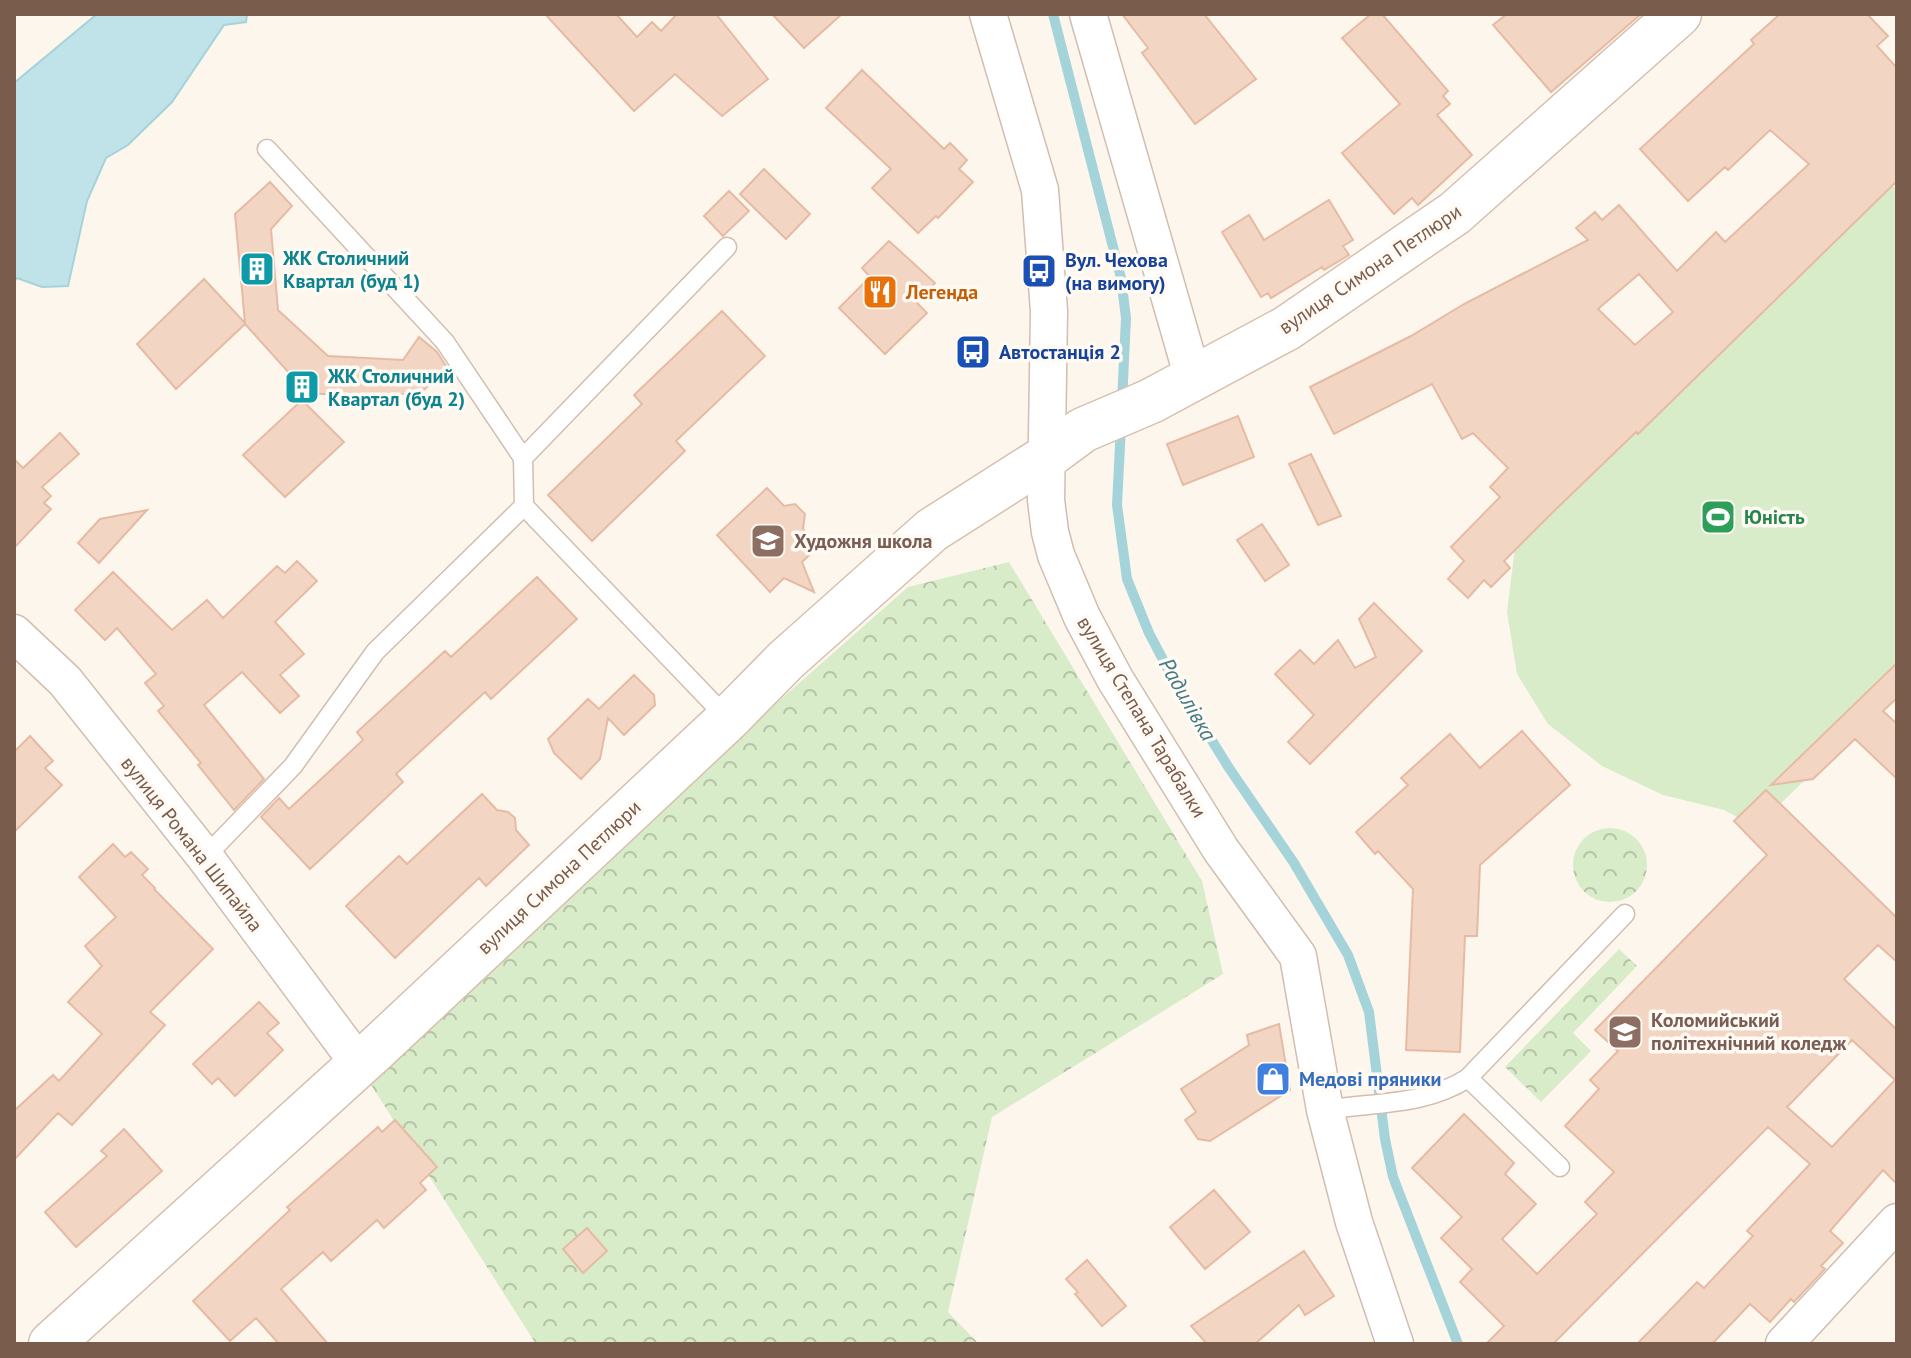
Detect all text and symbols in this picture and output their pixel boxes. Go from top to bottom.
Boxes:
street label: вулиця Симона Петлюри [1274,198,1466,340]
place label: ЖК Столичний Квартал (буд 1) [282,245,420,294]
place label: Вул. Чехова (на вимогу) [1065,247,1168,296]
building icon: ЖК Столичний Квартал (буд 1) [238,250,276,288]
bus stop icon: Вул. Чехова (на вимогу) [1020,252,1058,290]
restaurant icon: Легенда [861,273,899,311]
place label: Легенда [905,279,978,305]
bus stop icon: Автостанція 2 [954,333,992,371]
place label: Автостанція 2 [999,339,1121,365]
place label: ЖК Столичний Квартал (буд 2) [327,363,465,412]
building icon: ЖК Столичний Квартал (буд 2) [283,368,321,406]
sports icon: Юність [1699,498,1737,536]
place label: Юність [1744,504,1805,530]
school or university icon: Художня школа [749,522,787,560]
place label: Художня школа [794,528,933,554]
street label: вулиця Степана Тарабалки [1071,611,1213,823]
water label: Радилівка [1153,652,1223,746]
street label: вулиця Романа Шипайла [115,751,269,937]
street label: вулиця Симона Петлюри [472,794,646,960]
place label: Коломийський політехнічний коледж [1651,1007,1846,1056]
school or university icon: Коломийський політехнічний коледж [1606,1013,1644,1051]
shop icon: Медові пряники [1254,1060,1292,1098]
place label: Медові пряники [1299,1066,1441,1092]

